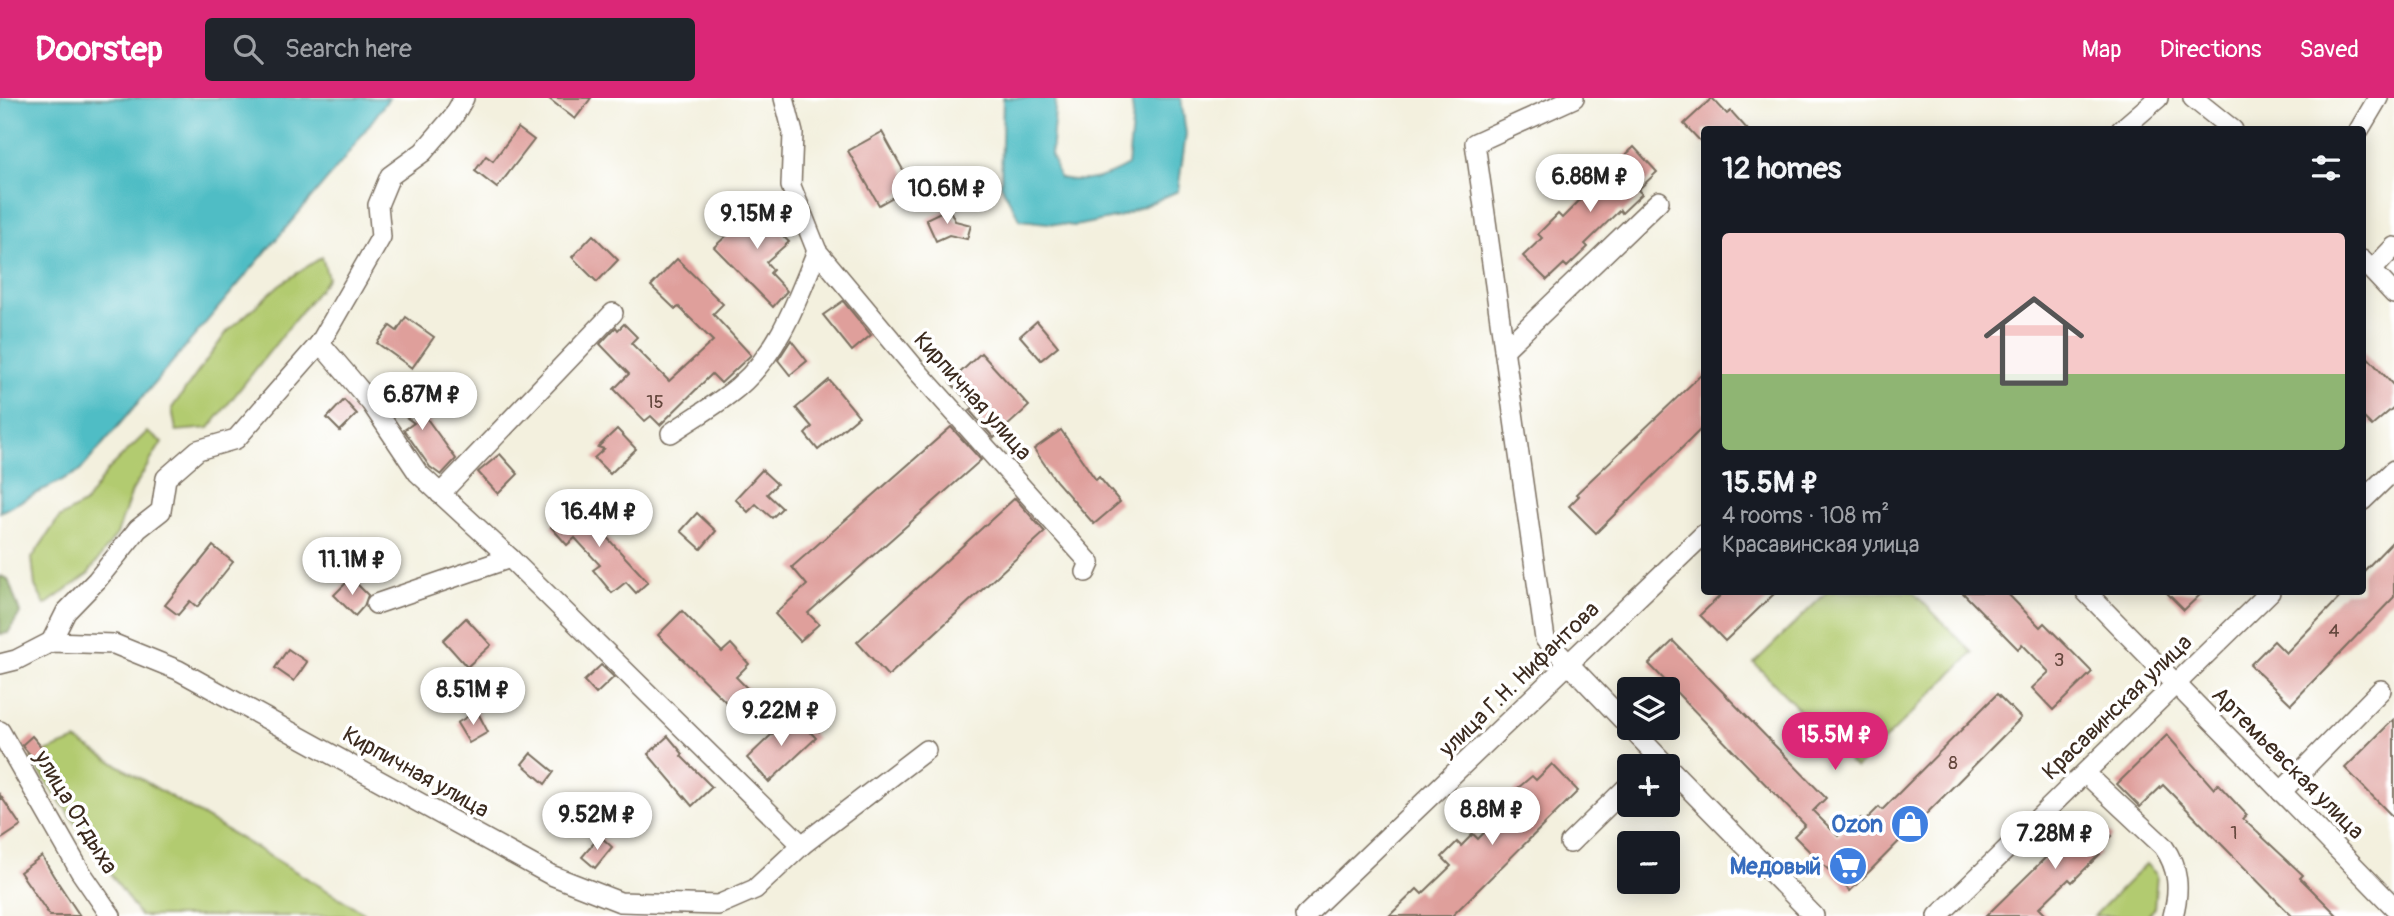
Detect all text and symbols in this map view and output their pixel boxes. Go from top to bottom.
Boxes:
search box [205,18,695,81]
text: Doorstep [35,29,163,70]
icon: search [229,30,267,68]
text: Search here [285,33,412,65]
text: Map [2082,35,2122,64]
text: Directions [2160,35,2261,64]
text: Saved [2299,35,2359,64]
icon: filters [2307,149,2345,187]
text: 12 homes [1722,150,1841,187]
pin: 6.88M ₽ [1525,155,1655,214]
text: 6.88M ₽ [1552,162,1628,191]
pin: 10.6M ₽ [882,166,1012,226]
text: 10.6M ₽ [908,174,986,203]
pin: 9.15M ₽ [692,192,822,251]
text: 9.15M ₽ [720,199,794,228]
icon: home [1971,278,2097,404]
street label: Кирпичная улица [908,326,1038,466]
pin: 6.87M ₽ [357,372,487,432]
text: 6.87M ₽ [383,380,461,409]
house number: 15 [646,390,664,414]
text: 15.5M ₽ [1722,464,1819,501]
pin: 16.4M ₽ [534,490,664,549]
text: 16.4M ₽ [561,497,637,526]
text: 4 rooms · 108 m² [1722,501,1889,530]
text: Красавинская улица [1722,530,1920,559]
pin: 11.1M ₽ [287,538,417,597]
text: 11.1M ₽ [318,545,386,574]
street label: улица Г.Н. Нифантова [1432,595,1605,764]
house number: 4 [2328,619,2340,643]
street label: Красавинская улица [2036,628,2198,786]
house number: 3 [2054,648,2064,672]
pin: 8.51M ₽ [408,668,538,727]
text: 8.51M ₽ [436,675,510,704]
map controls [1617,677,1680,894]
button: layers [1617,677,1680,740]
street label: Артемьевская улица [2205,680,2371,846]
pin: 9.22M ₽ [716,688,846,748]
text: 9.22M ₽ [742,696,820,725]
pin: 15.5M ₽ [1770,712,1900,772]
street label: Кирпичная улица [338,720,494,824]
text: 15.5M ₽ [1798,720,1872,749]
street label: улица Отдыха [27,744,124,879]
house number: 8 [1948,751,1958,775]
button: + [1617,754,1680,817]
pin: 8.8M ₽ [1435,788,1549,847]
pin: 9.52M ₽ [532,792,662,852]
text: 8.8M ₽ [1460,795,1524,824]
text: 9.52M ₽ [558,800,636,829]
shop icon: Ozon [1889,803,1931,845]
place label: Ozon [1831,810,1883,839]
pin: 7.28M ₽ [1990,812,2120,871]
text: 7.28M ₽ [2016,819,2094,848]
house number: 1 [2230,821,2238,845]
button: − [1617,831,1680,894]
supermarket icon: Медовый [1827,845,1869,887]
place label: Медовый [1730,852,1821,881]

